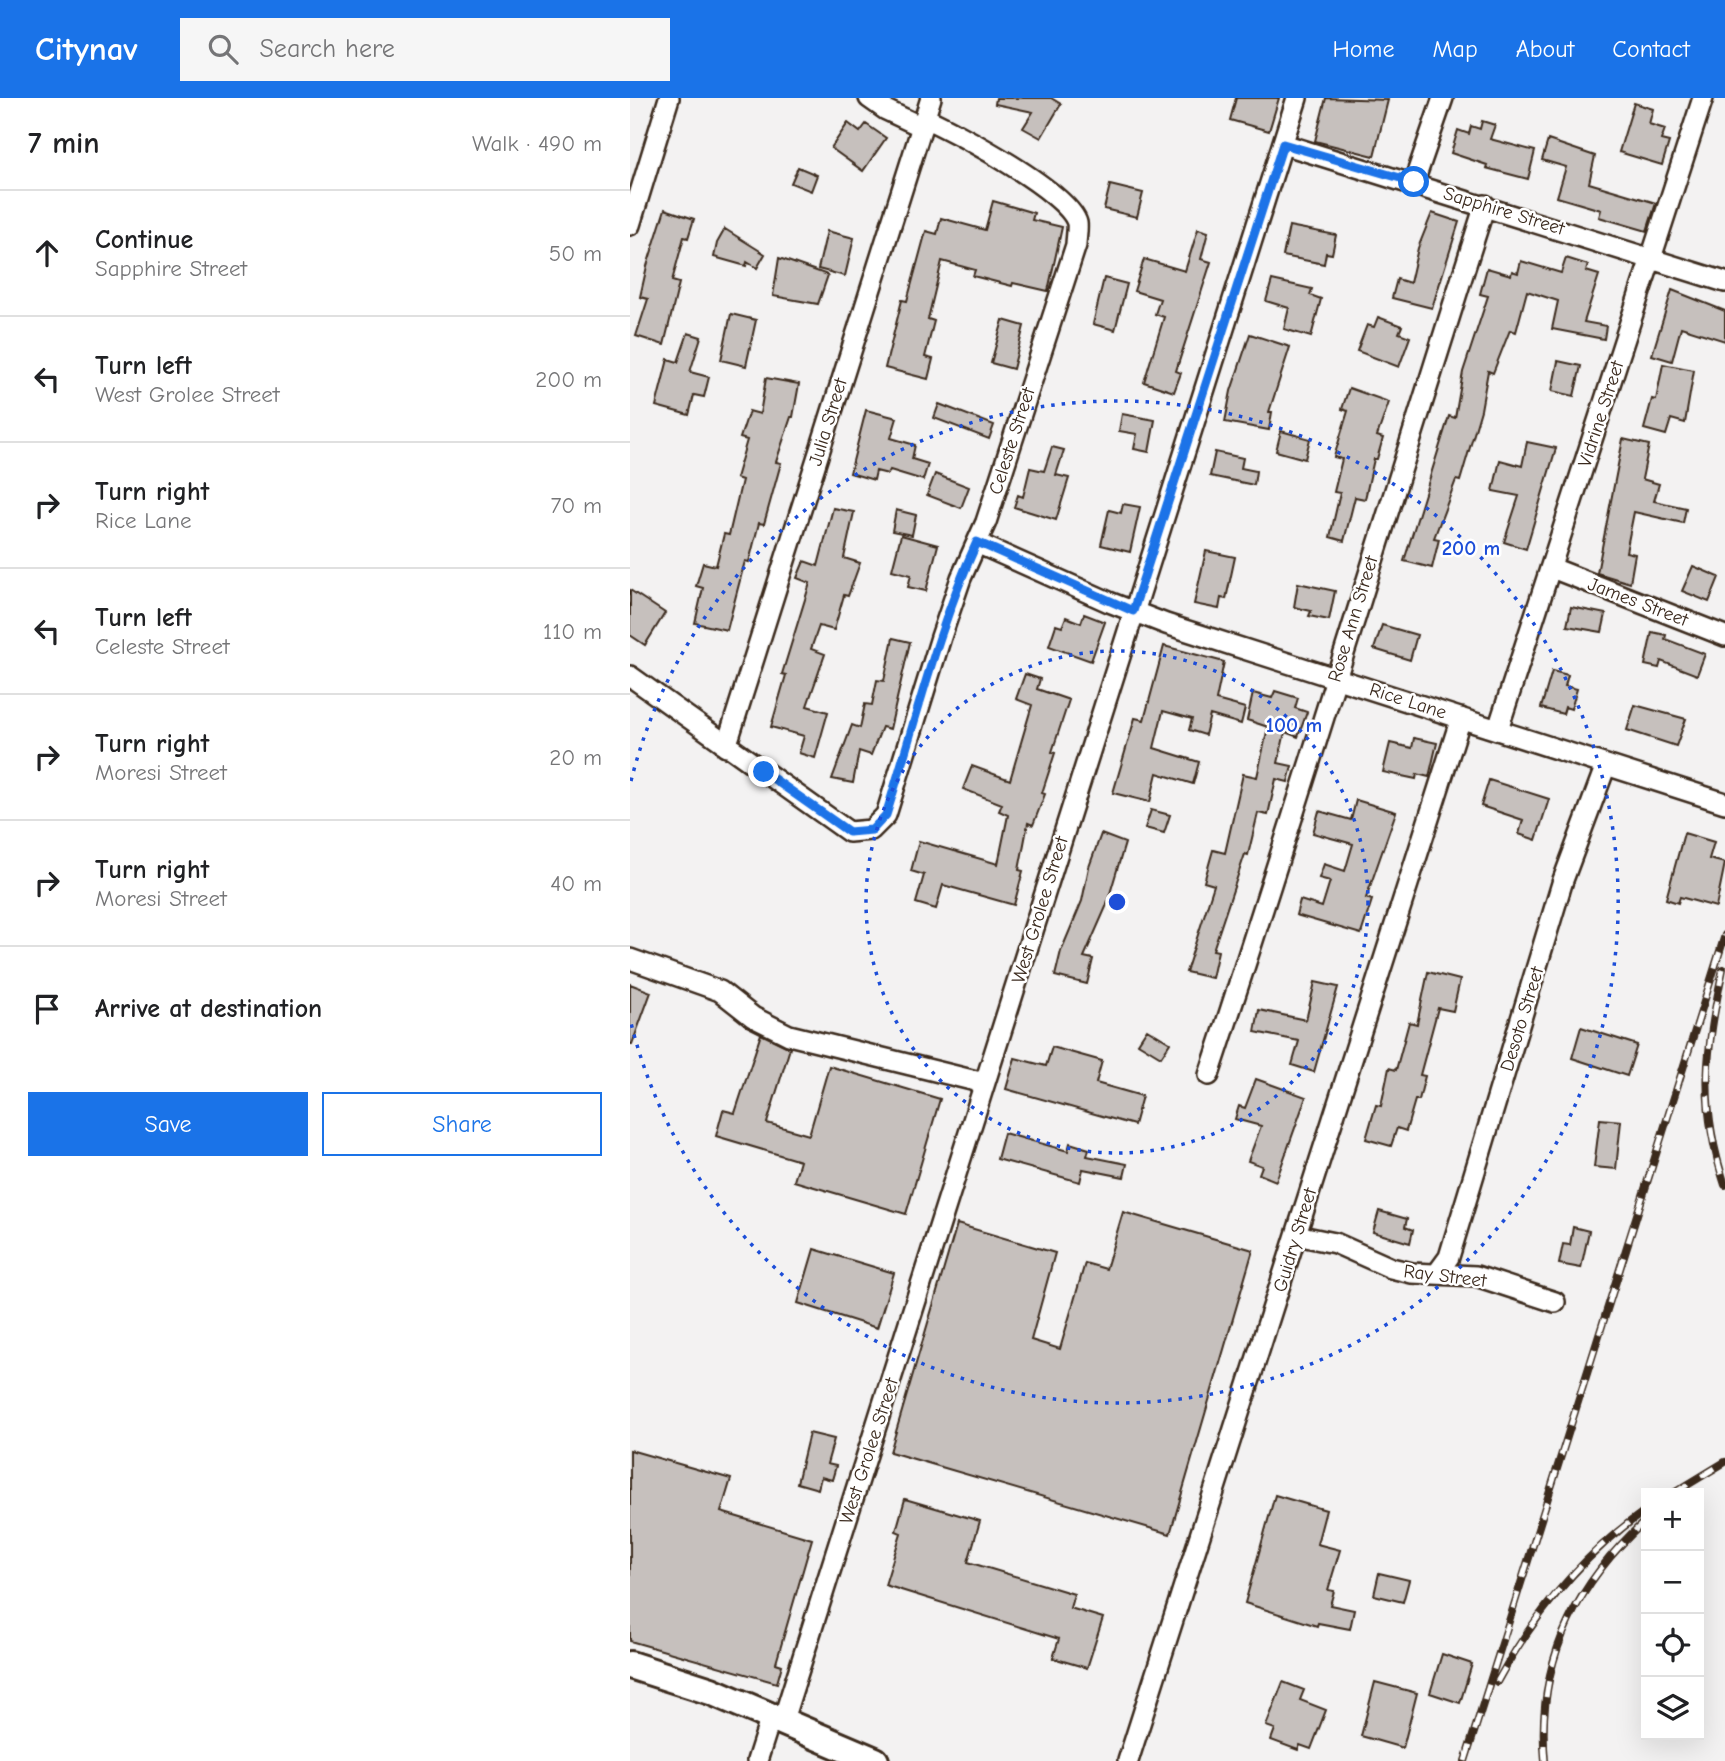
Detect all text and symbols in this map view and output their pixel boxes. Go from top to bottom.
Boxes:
search box [180,18,670,81]
text: Citynav [35,30,138,68]
icon: search [204,30,242,68]
text: Search here [260,34,395,64]
text: Home [1333,35,1394,63]
text: Map [1432,35,1478,63]
text: About [1516,35,1574,63]
text: Contact [1612,35,1690,63]
text: 7 min [28,126,100,161]
text: Walk · 490 m [472,130,602,157]
route start [1398,166,1429,197]
street label: Sapphire Street [1441,182,1568,240]
text: Continue [95,225,193,255]
icon: ahead [28,234,66,272]
text: 50 m [549,240,602,267]
text: Sapphire Street [95,255,247,282]
text: Turn left [95,351,192,381]
street label: Vidrine Street [1573,358,1629,470]
icon: left [28,360,66,398]
text: 200 m [535,366,602,393]
street label: Julia Street [804,375,852,469]
text: West Grolee Street [95,381,279,408]
street label: Celeste Street [984,384,1040,497]
text: Turn right [95,477,209,507]
icon: right [28,486,66,524]
text: 70 m [550,492,602,519]
text: Rice Lane [95,507,191,534]
text: 200 m [1442,536,1500,560]
street label: Rose Ann Street [1323,553,1383,685]
street label: James Street [1585,573,1692,631]
text: Turn left [95,603,192,633]
icon: left [28,612,66,650]
text: 110 m [543,618,602,645]
text: Celeste Street [95,633,229,660]
street label: Rice Lane [1367,678,1449,724]
text: 100 m [1266,713,1322,737]
text: Turn right [95,729,209,759]
icon: right [28,738,66,776]
text: 20 m [549,744,602,771]
route end [748,756,779,787]
text: Moresi Street [95,759,227,786]
street label: West Grolee Street [1007,833,1073,986]
text: Turn right [95,855,209,885]
icon: right [28,864,66,902]
text: 40 m [550,870,602,897]
text: Moresi Street [95,885,227,912]
centre of rings [1105,890,1129,914]
street label: Desoto Street [1496,964,1548,1074]
icon: arrive [28,990,66,1028]
text: Arrive at destination [95,994,322,1024]
button: Save [28,1092,308,1156]
button: Share [322,1092,602,1156]
street label: Guidry Street [1269,1185,1321,1295]
street label: Ray Street [1402,1260,1488,1292]
street label: West Grolee Street [835,1375,903,1527]
map controls [1641,1488,1704,1740]
button: + [1641,1488,1704,1551]
button: − [1641,1551,1704,1614]
button: locate [1641,1614,1704,1677]
button: layers [1641,1677,1704,1740]

